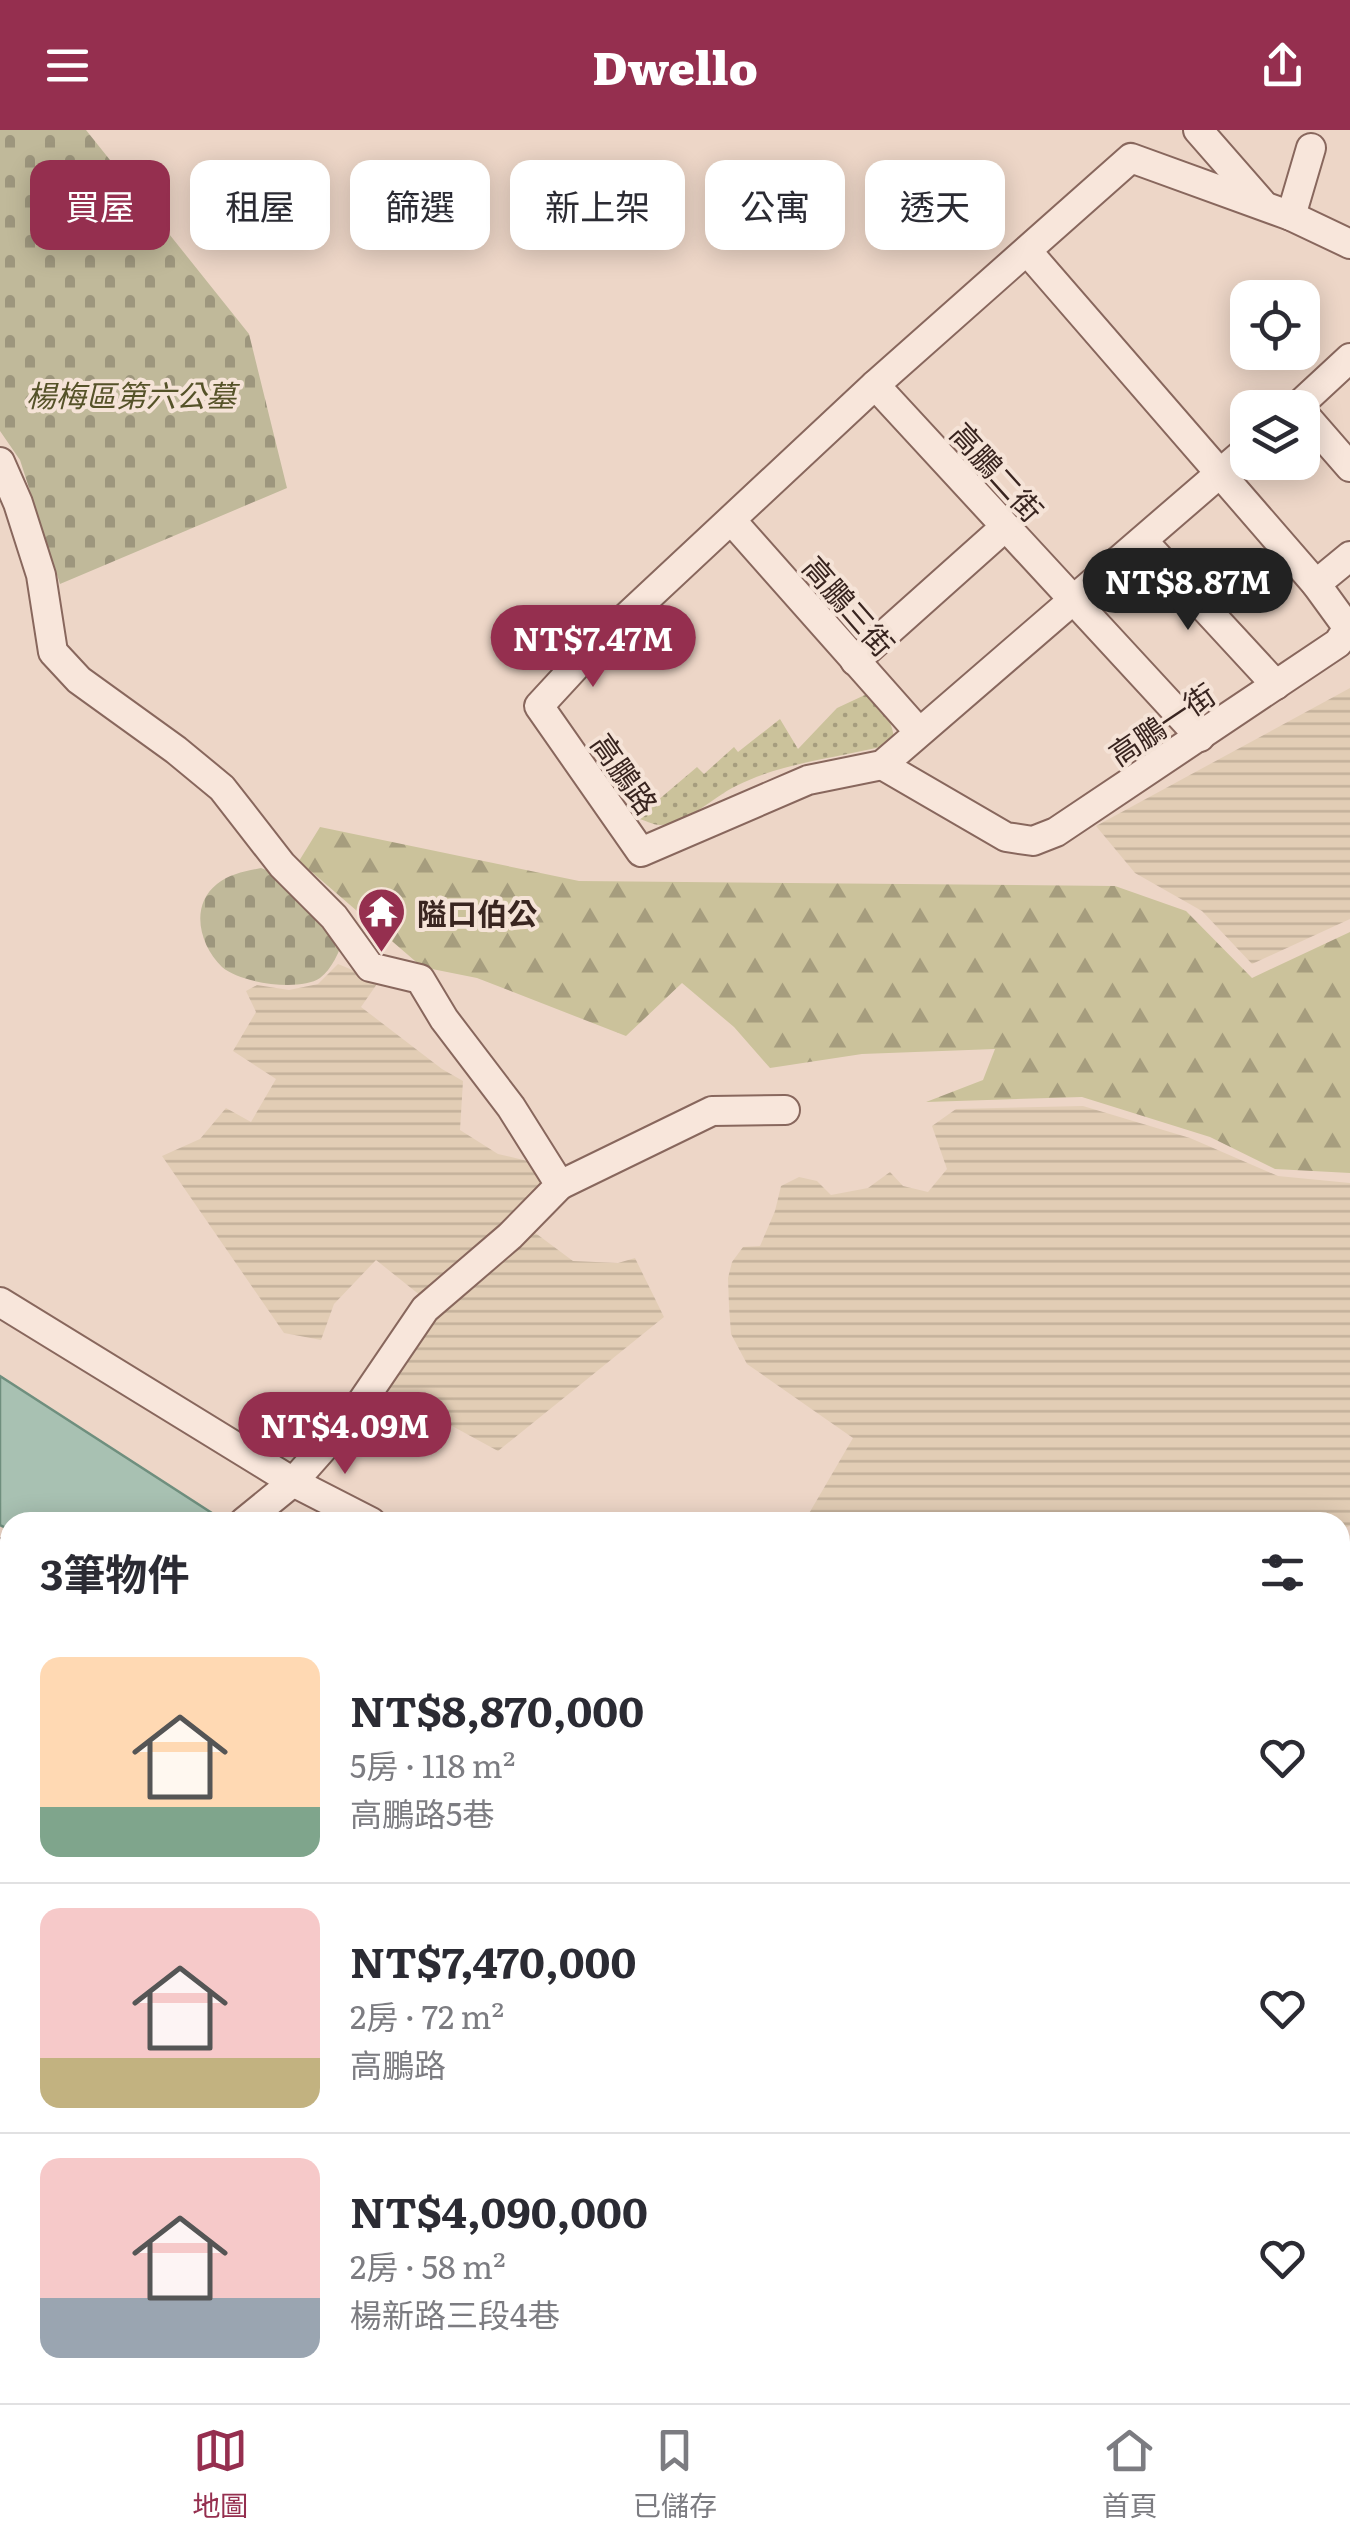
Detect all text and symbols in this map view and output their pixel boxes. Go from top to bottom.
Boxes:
text: Dwello [592,32,758,99]
icon: menu [40,38,95,93]
icon: share [1255,38,1310,93]
chip: 買屋 [30,160,170,250]
chip: 租屋 [190,160,330,250]
chip: 篩選 [350,160,490,250]
chip: 新上架 [510,160,685,250]
chip: 公寓 [705,160,845,250]
chip: 透天 [865,160,1005,250]
map controls [1230,280,1320,480]
button: locate [1230,280,1320,370]
park label: 楊梅區第六公墓 [26,372,241,416]
button: layers [1230,390,1320,480]
street label: 高鵬二街 [942,412,1054,530]
street label: 高鵬三街 [794,545,906,665]
pin: NT$8.87M [1085,548,1291,633]
text: NT$8.87M [1105,556,1271,604]
pin: NT$7.47M [490,605,696,690]
text: NT$7.47M [513,613,673,661]
street label: 高鵬一街 [1099,671,1223,775]
street label: 高鵬路 [582,724,670,822]
temple icon: 隘口伯公 [356,886,408,954]
place label: 隘口伯公 [417,890,537,934]
pin: NT$4.09M [242,1392,448,1477]
text: NT$4.09M [260,1400,430,1448]
text: 3筆物件 [40,1541,189,1603]
icon: filters [1255,1545,1310,1600]
text: NT$8,870,000 [350,1678,644,1740]
icon: home [120,1697,240,1817]
icon: heart [1255,1730,1310,1785]
text: 5房 · 118 m² [350,1740,516,1788]
text: 高鵬路5巷 [350,1788,494,1836]
text: NT$7,470,000 [350,1929,636,1991]
icon: home [120,1948,240,2068]
icon: heart [1255,1981,1310,2036]
text: 2房 · 72 m² [350,1991,504,2039]
text: 高鵬路 [350,2039,446,2087]
text: NT$4,090,000 [350,2179,648,2241]
icon: home [120,2198,240,2318]
icon: heart [1255,2231,1310,2286]
text: 2房 · 58 m² [350,2241,506,2289]
text: 楊新路三段4巷 [350,2289,560,2337]
tab: 地圖 [192,2423,248,2525]
tab: 已儲存 [633,2423,717,2525]
tab: 首頁 [1102,2423,1158,2525]

